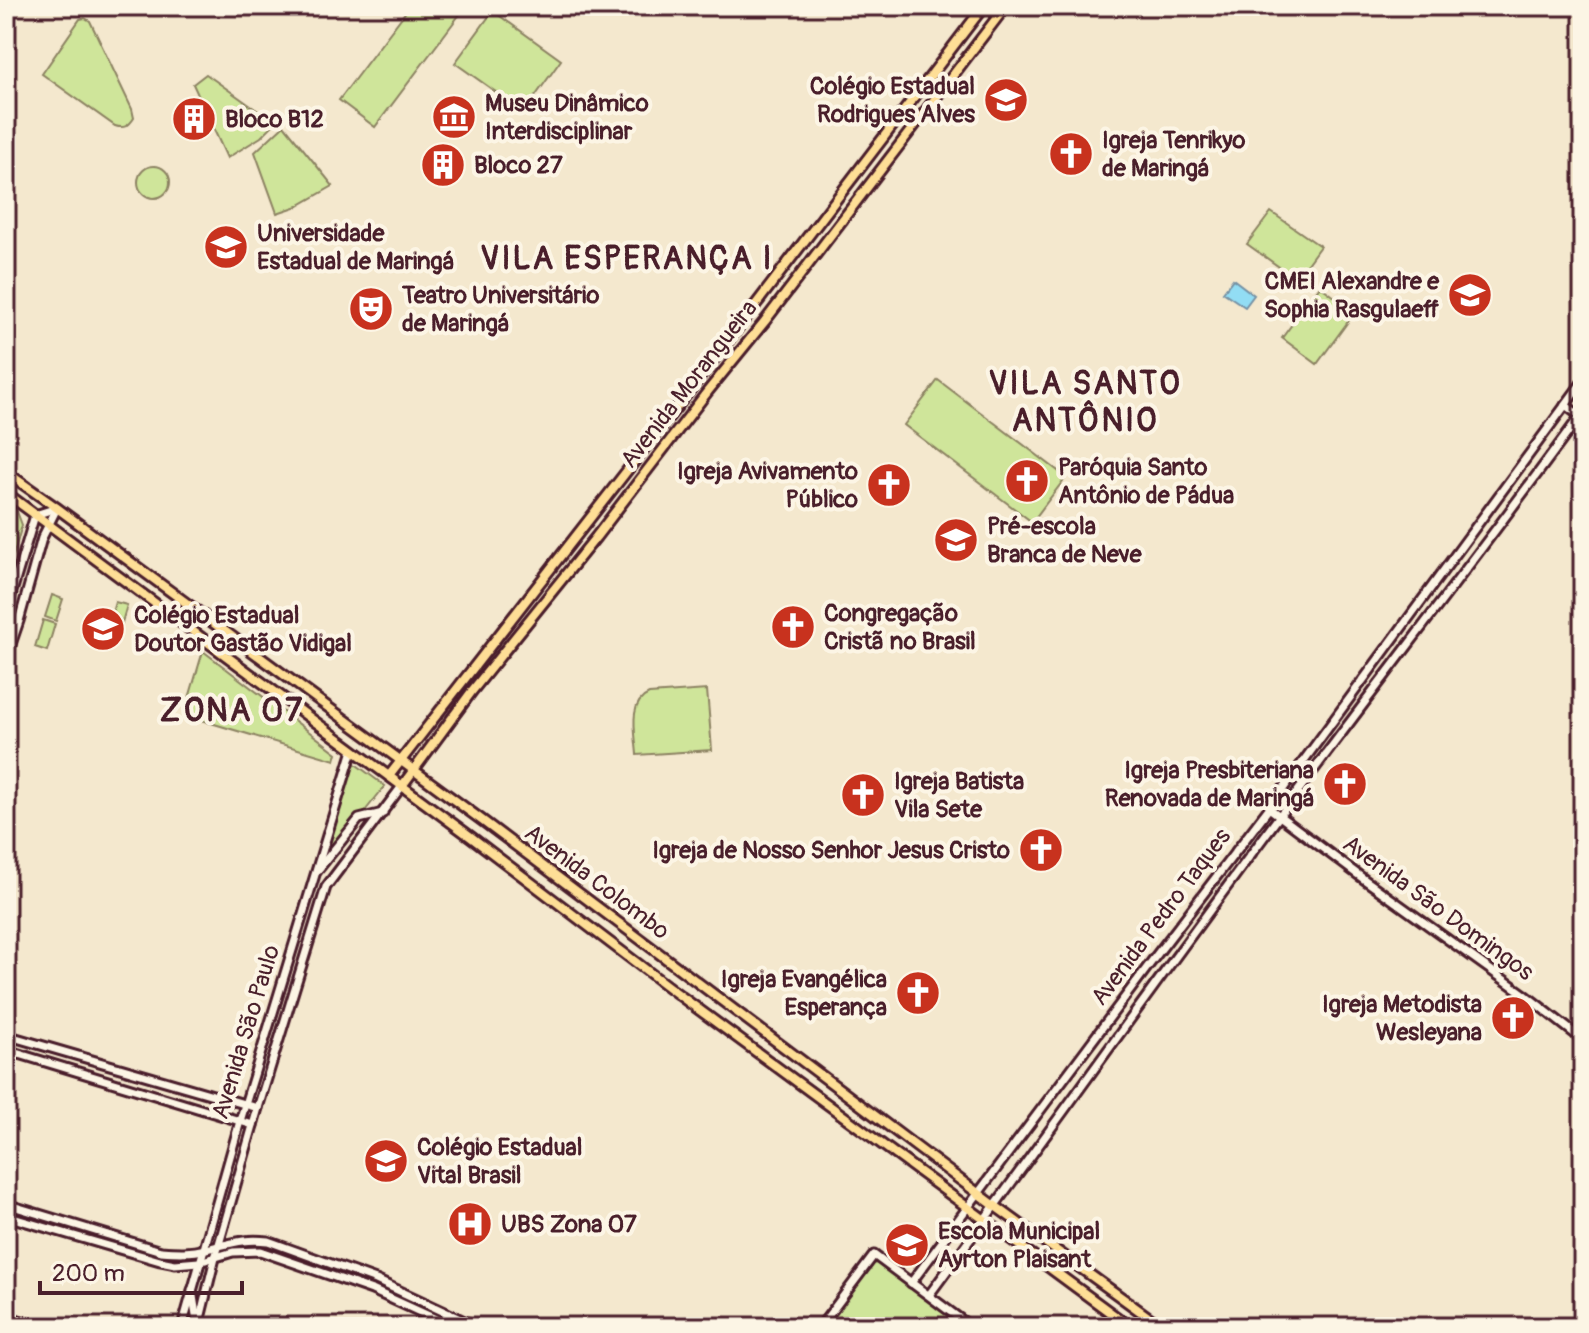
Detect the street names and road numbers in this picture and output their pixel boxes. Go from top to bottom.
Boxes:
street label: Avenida Morangueira [614,294,764,474]
street label: Avenida Colombo [519,818,675,946]
street label: Avenida Pedro Taques [1085,823,1237,1011]
street label: Avenida São Domingos [1337,829,1539,987]
street label: Avenida São Paulo [206,941,286,1122]

